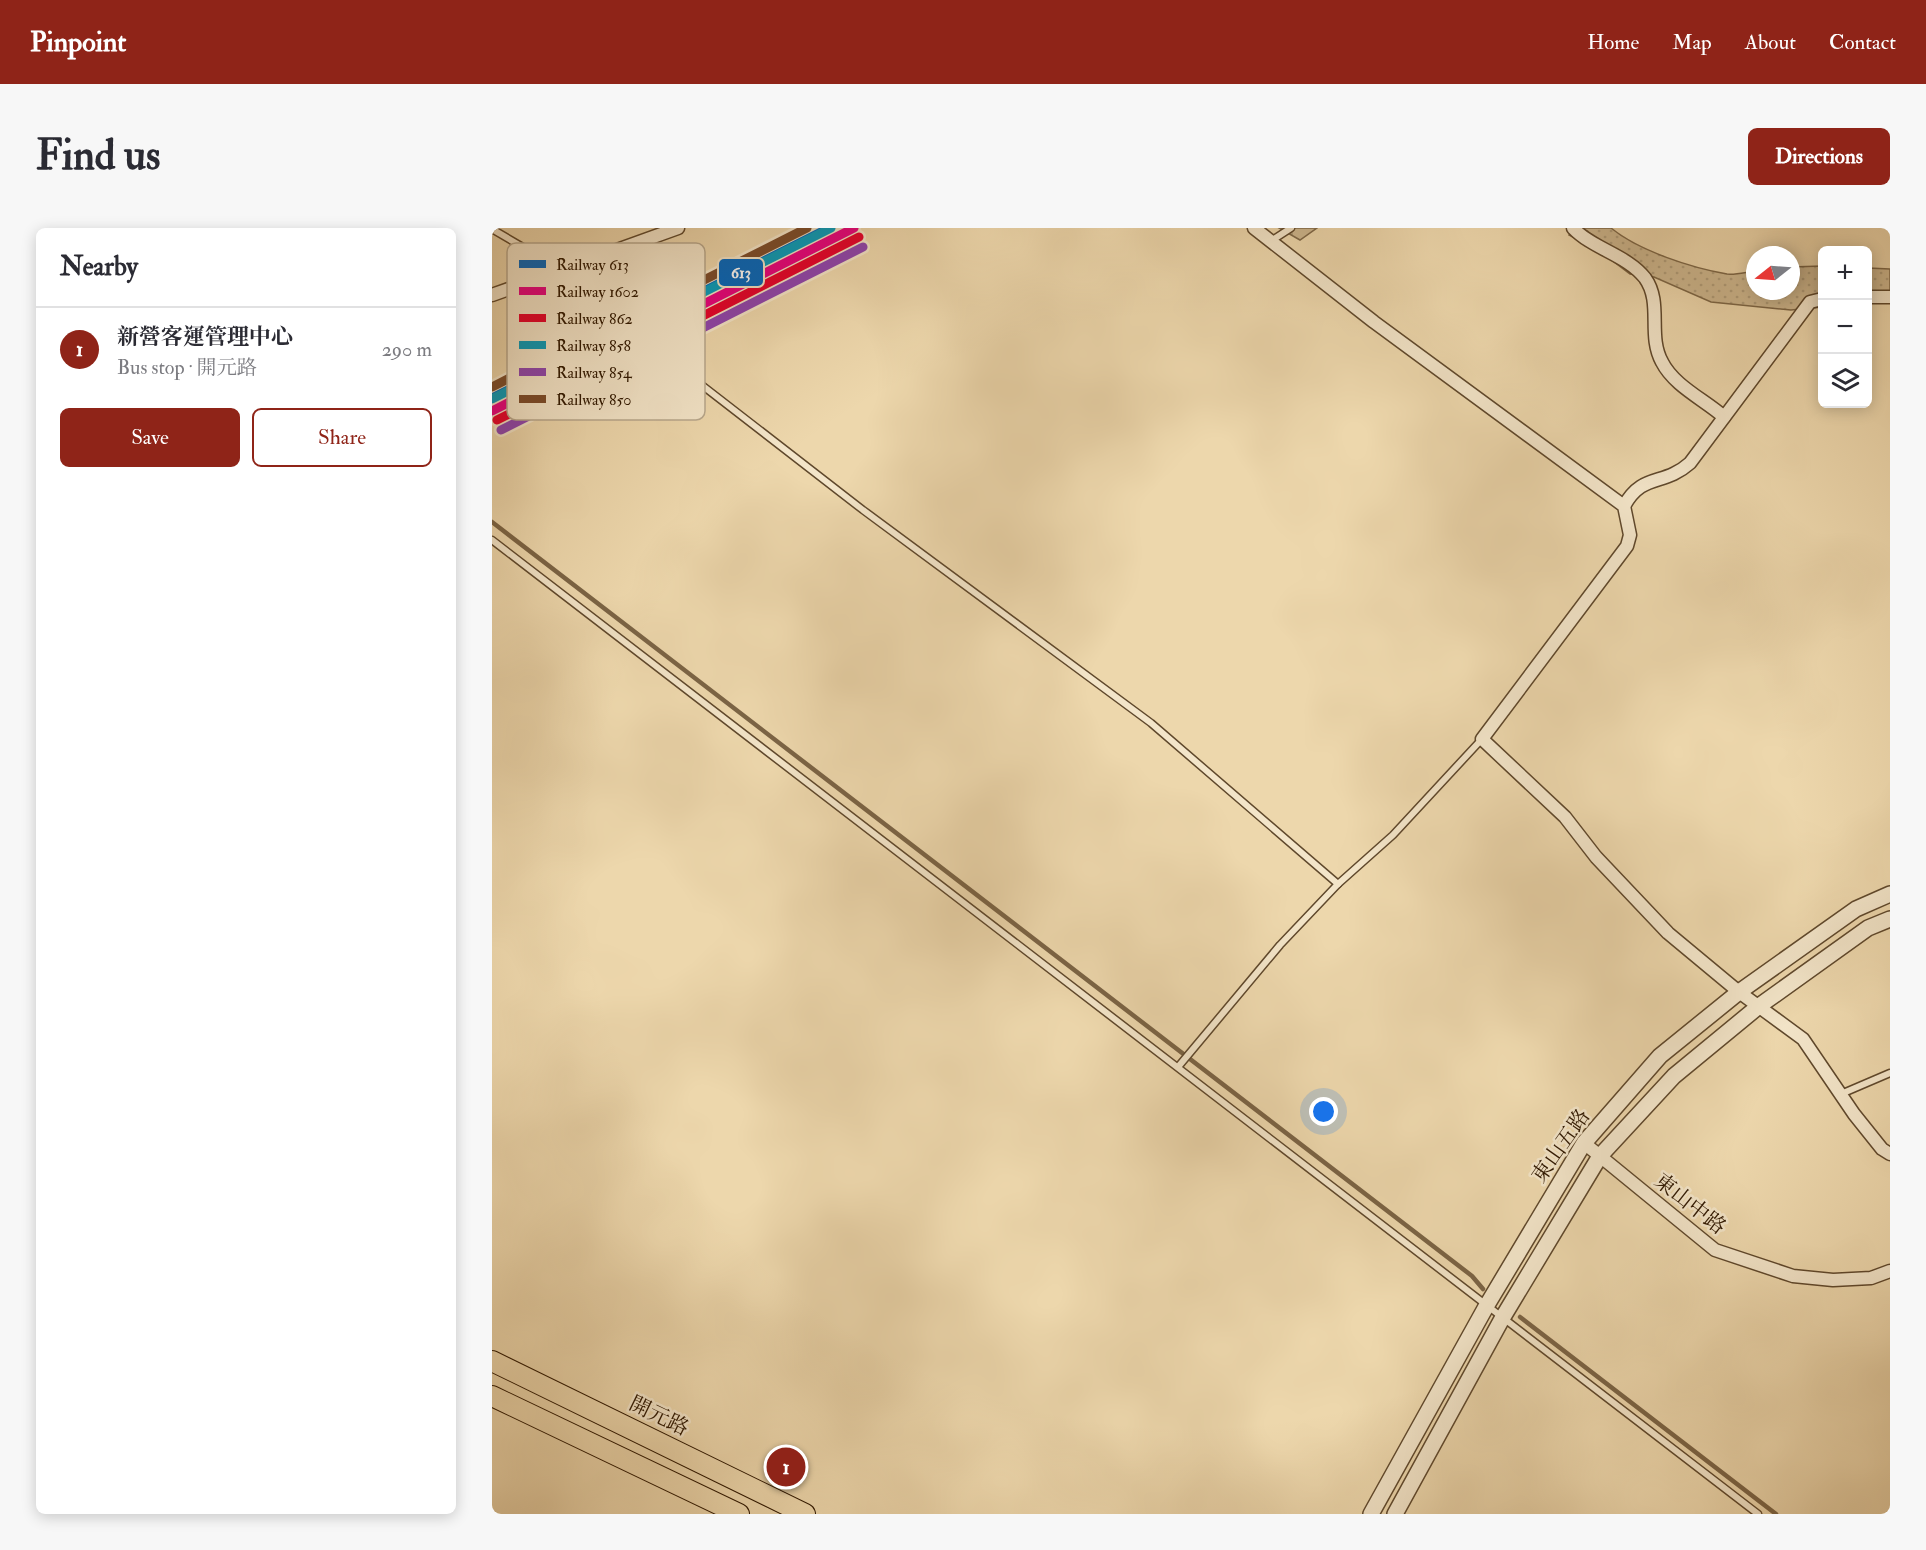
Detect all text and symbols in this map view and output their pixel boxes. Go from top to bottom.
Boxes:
text: Pinpoint [30,25,126,60]
text: Home [1587,29,1639,56]
text: Map [1672,29,1712,56]
text: About [1745,29,1796,56]
text: Contact [1829,29,1896,56]
button: Directions [1748,128,1890,185]
text: Find us [36,130,160,182]
legend [507,243,705,420]
north arrow [1746,246,1800,300]
map controls [1818,246,1872,408]
button: + [1818,246,1872,300]
text: Nearby [60,251,138,283]
text: Railway 613 [556,255,629,275]
line badge: 613 [718,258,764,287]
text: 613 [731,263,751,283]
text: Railway 1602 [556,282,639,302]
button: − [1818,300,1872,354]
text: Railway 862 [556,309,633,329]
text: 新營客運管理中心 [117,323,293,351]
text: Railway 858 [556,336,631,356]
text: 1 [76,337,83,362]
text: 290 m [382,337,432,362]
button: layers [1818,354,1872,408]
text: Bus stop · 開元路 [117,355,257,380]
text: Railway 854 [556,363,633,383]
text: Railway 850 [556,390,632,410]
button: Save [60,408,240,467]
button: Share [252,408,432,467]
your location [1309,1097,1338,1126]
street label: 東山五路 [1526,1104,1596,1188]
street label: 東山中路 [1649,1168,1731,1240]
street label: 開元路 [625,1390,693,1442]
pin: 1 [766,1444,806,1490]

